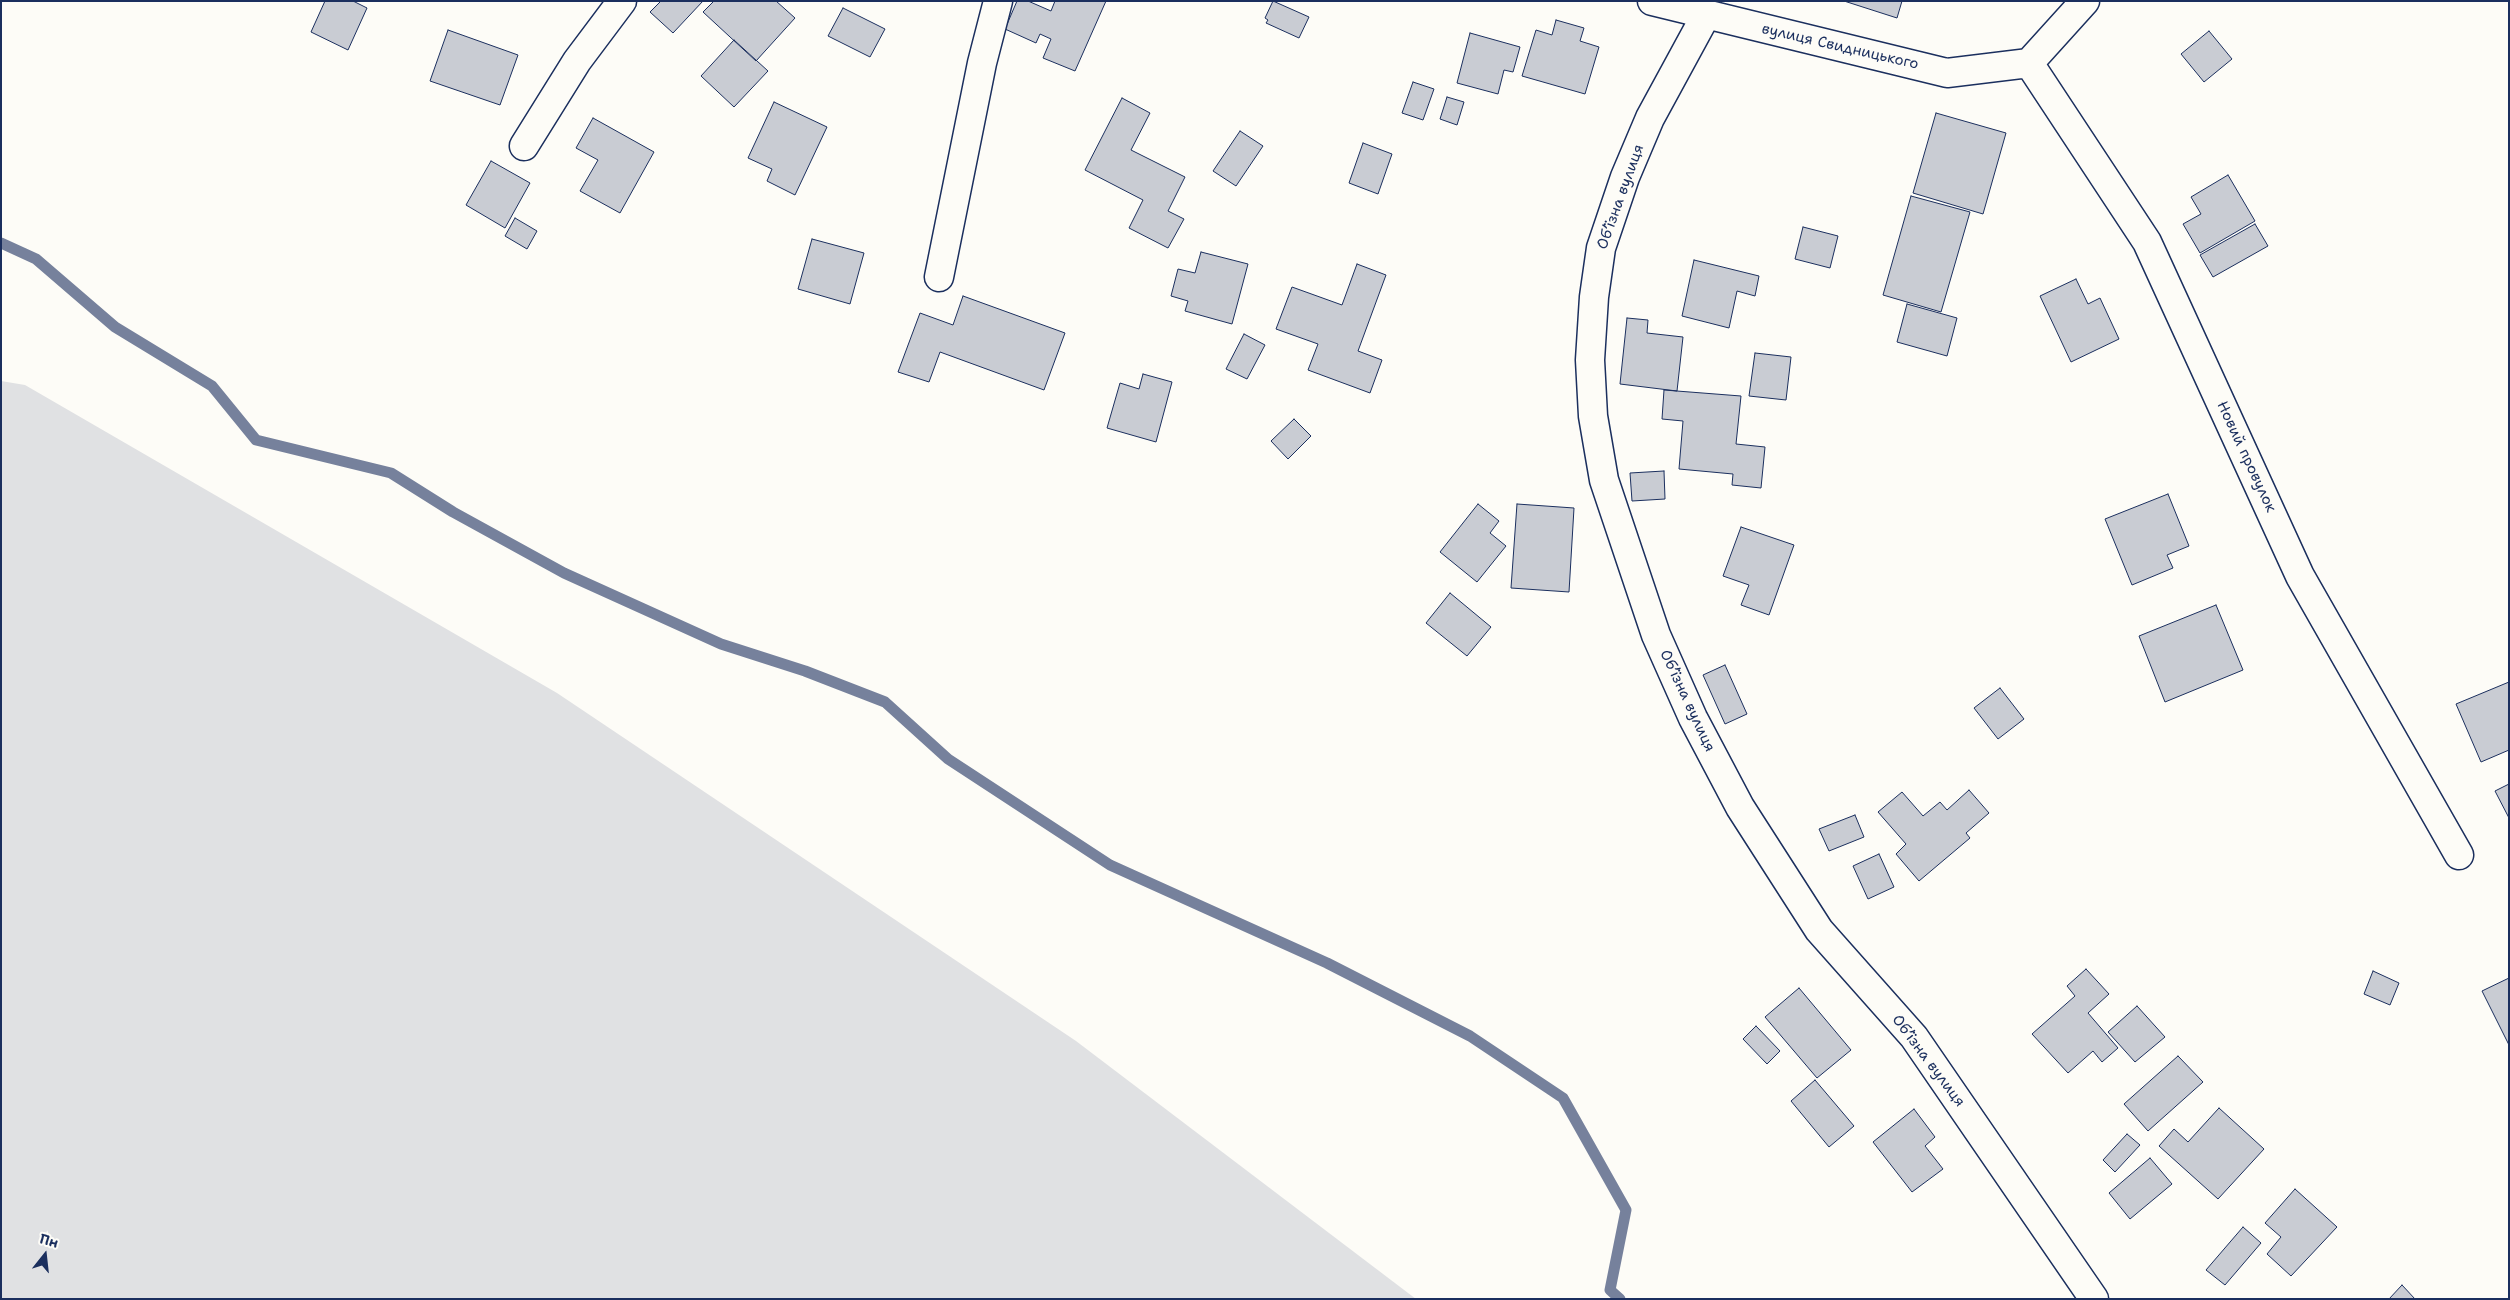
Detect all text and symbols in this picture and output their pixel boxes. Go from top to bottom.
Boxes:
street label: вулиця Свидницького [1760,20,1920,74]
street label: Обʼїзна вулиця [1594,142,1648,252]
street label: Новий провулок [2212,399,2280,515]
street label: Обʼїзна вулиця [1656,647,1718,755]
street label: Обʼїзна вулиця [1888,1011,1968,1111]
text: Пн [38,1229,61,1252]
north arrow [20,1230,70,1280]

